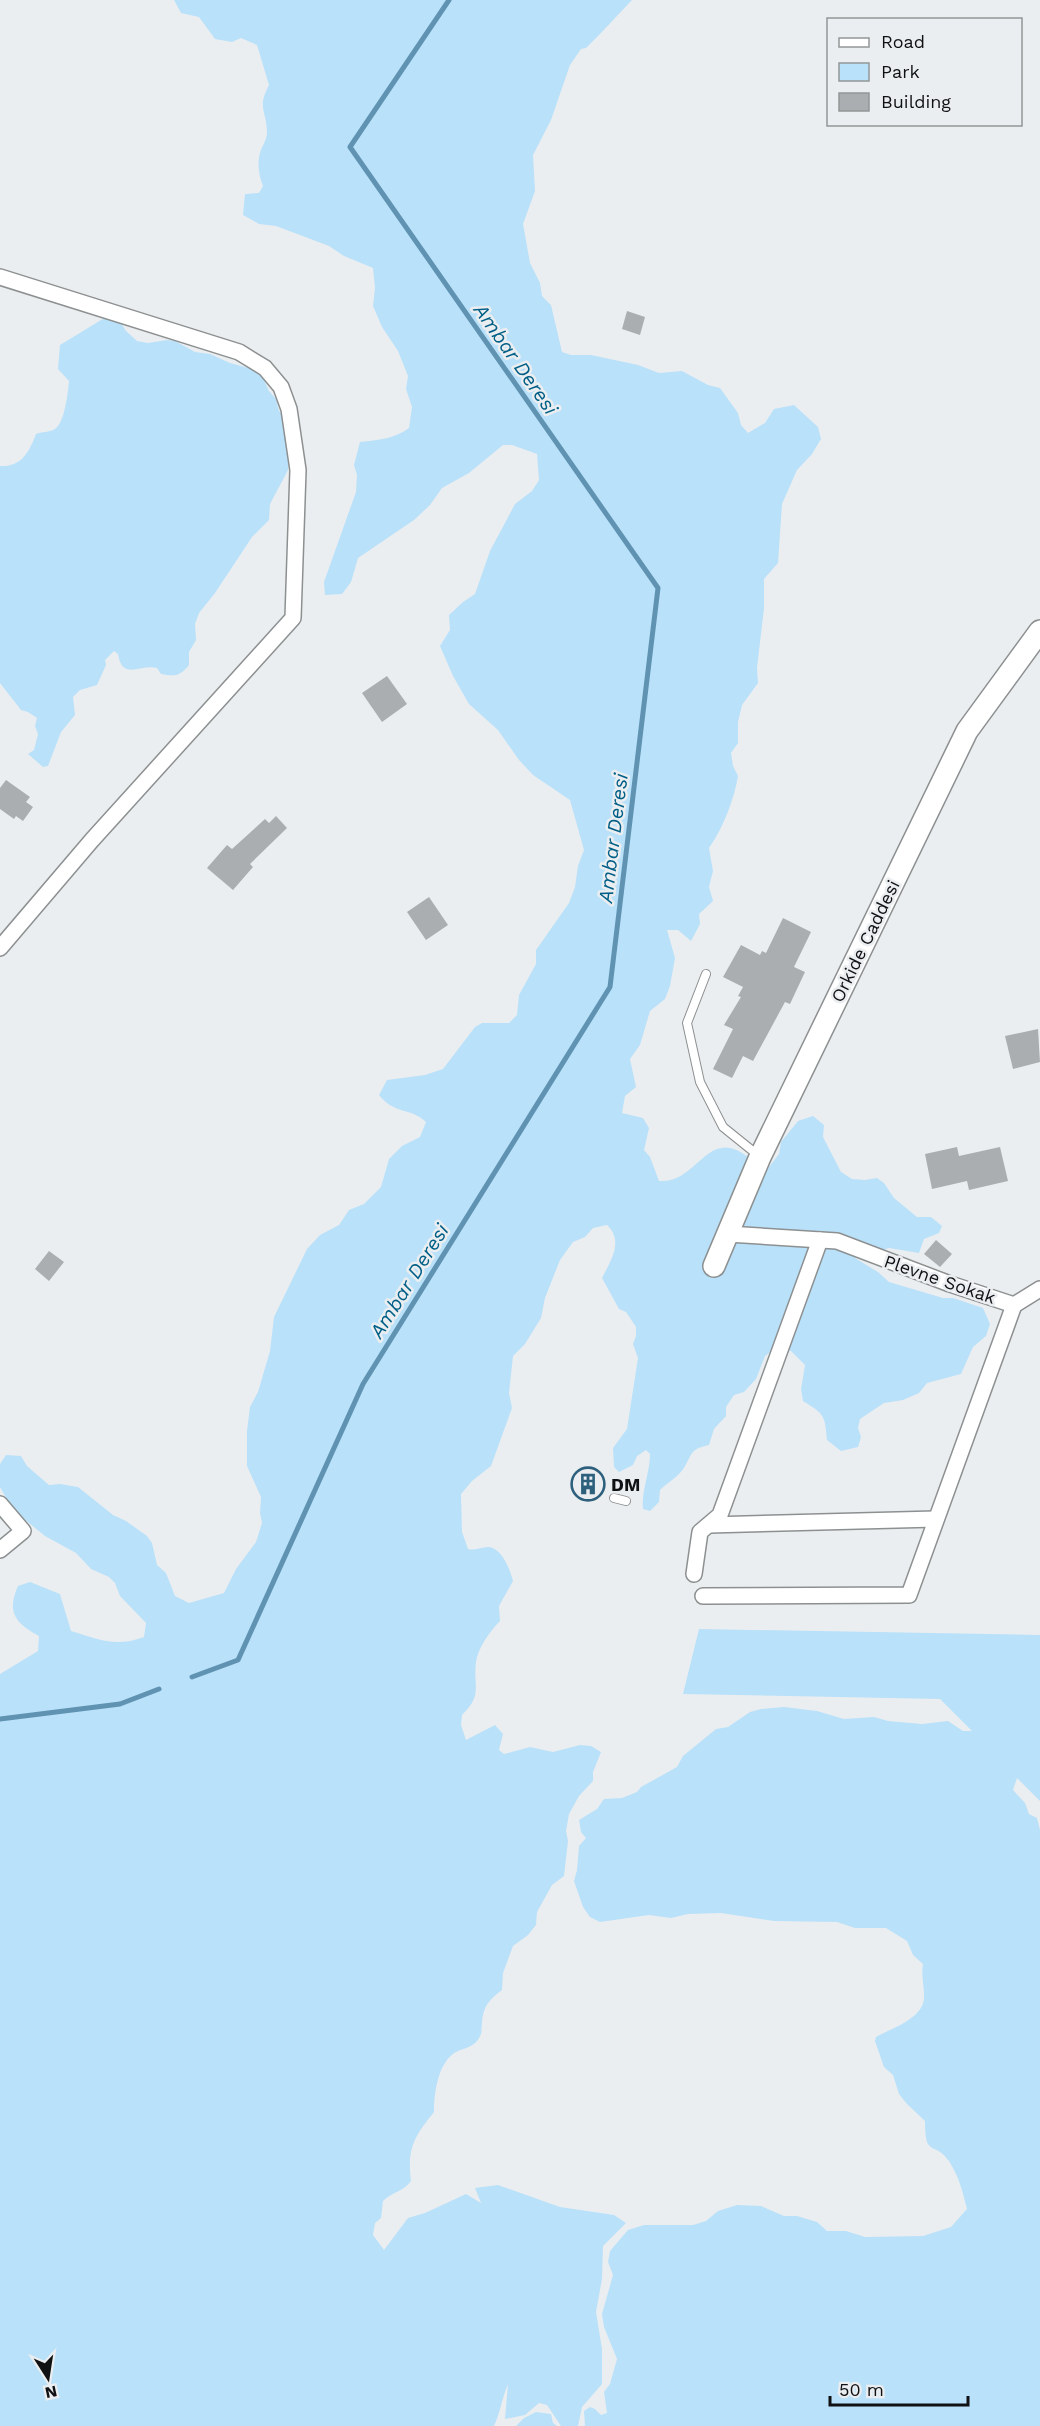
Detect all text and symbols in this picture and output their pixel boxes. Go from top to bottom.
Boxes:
legend [827,18,1022,126]
text: Road [881,31,925,52]
text: Park [881,61,920,82]
text: Building [881,91,951,112]
water label: Ambar Deresi [468,298,564,420]
water label: Ambar Deresi [593,771,633,905]
street label: Orkide Caddesi [826,876,904,1006]
water label: Ambar Deresi [364,1219,454,1343]
street label: Plevne Sokak [882,1250,998,1308]
building icon: DM [570,1466,606,1502]
place label: DM [611,1474,640,1495]
north arrow [18,2348,78,2408]
scale bar [830,2369,968,2407]
text: 50 m [839,2379,884,2400]
text: N [43,2382,59,2403]

